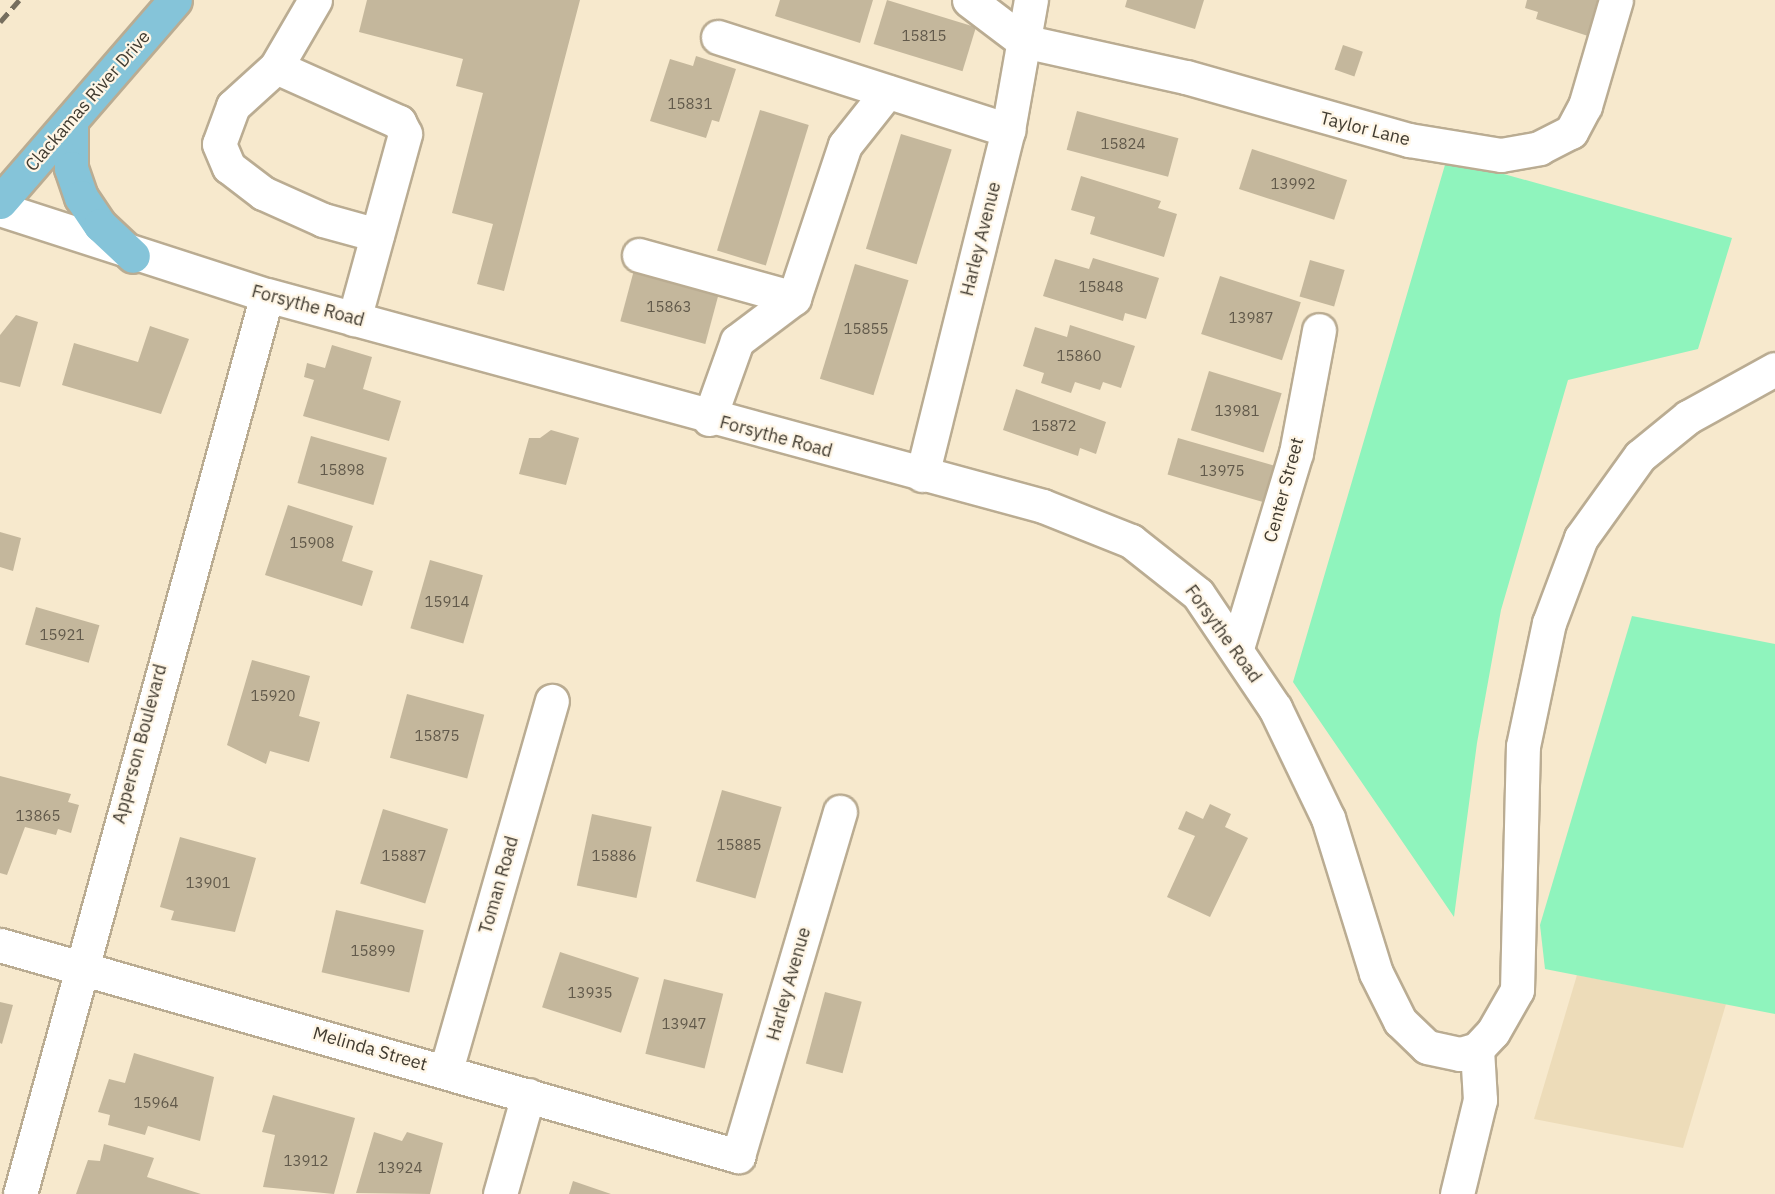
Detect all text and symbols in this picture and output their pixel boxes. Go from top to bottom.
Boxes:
street label: Clackamas River Drive [21,26,155,176]
house number: 15815 [902,27,946,45]
house number: 15831 [668,95,712,113]
street label: Taylor Lane [1318,107,1412,151]
house number: 15824 [1101,135,1145,153]
house number: 13992 [1271,175,1315,193]
street label: Harley Avenue [956,180,1006,298]
house number: 15848 [1079,278,1123,296]
street label: Forsythe Road [249,281,367,331]
house number: 15863 [647,298,691,316]
house number: 13987 [1229,309,1273,327]
house number: 15855 [844,320,888,338]
house number: 15860 [1057,347,1101,365]
house number: 13981 [1215,402,1259,420]
street label: Forsythe Road [717,412,835,462]
house number: 15872 [1032,417,1076,435]
street label: Center Street [1260,435,1308,545]
house number: 15898 [320,461,364,479]
house number: 13975 [1200,462,1244,480]
house number: 15908 [290,534,334,552]
street label: Forsythe Road [1180,581,1266,687]
house number: 15914 [425,593,469,611]
house number: 15921 [40,626,84,644]
street label: Apperson Boulevard [108,662,172,826]
house number: 15920 [251,687,295,705]
house number: 15875 [415,727,459,745]
house number: 13865 [16,807,60,825]
street label: Toman Road [475,834,523,936]
house number: 15885 [717,836,761,854]
house number: 15887 [382,847,426,865]
house number: 15886 [592,847,636,865]
house number: 13901 [186,874,230,892]
street label: Harley Avenue [762,925,816,1043]
house number: 15899 [351,942,395,960]
house number: 13935 [568,984,612,1002]
house number: 13947 [662,1015,706,1033]
street label: Melinda Street [310,1022,430,1076]
house number: 15964 [134,1094,178,1112]
house number: 13912 [284,1152,328,1170]
house number: 13924 [378,1159,422,1177]

